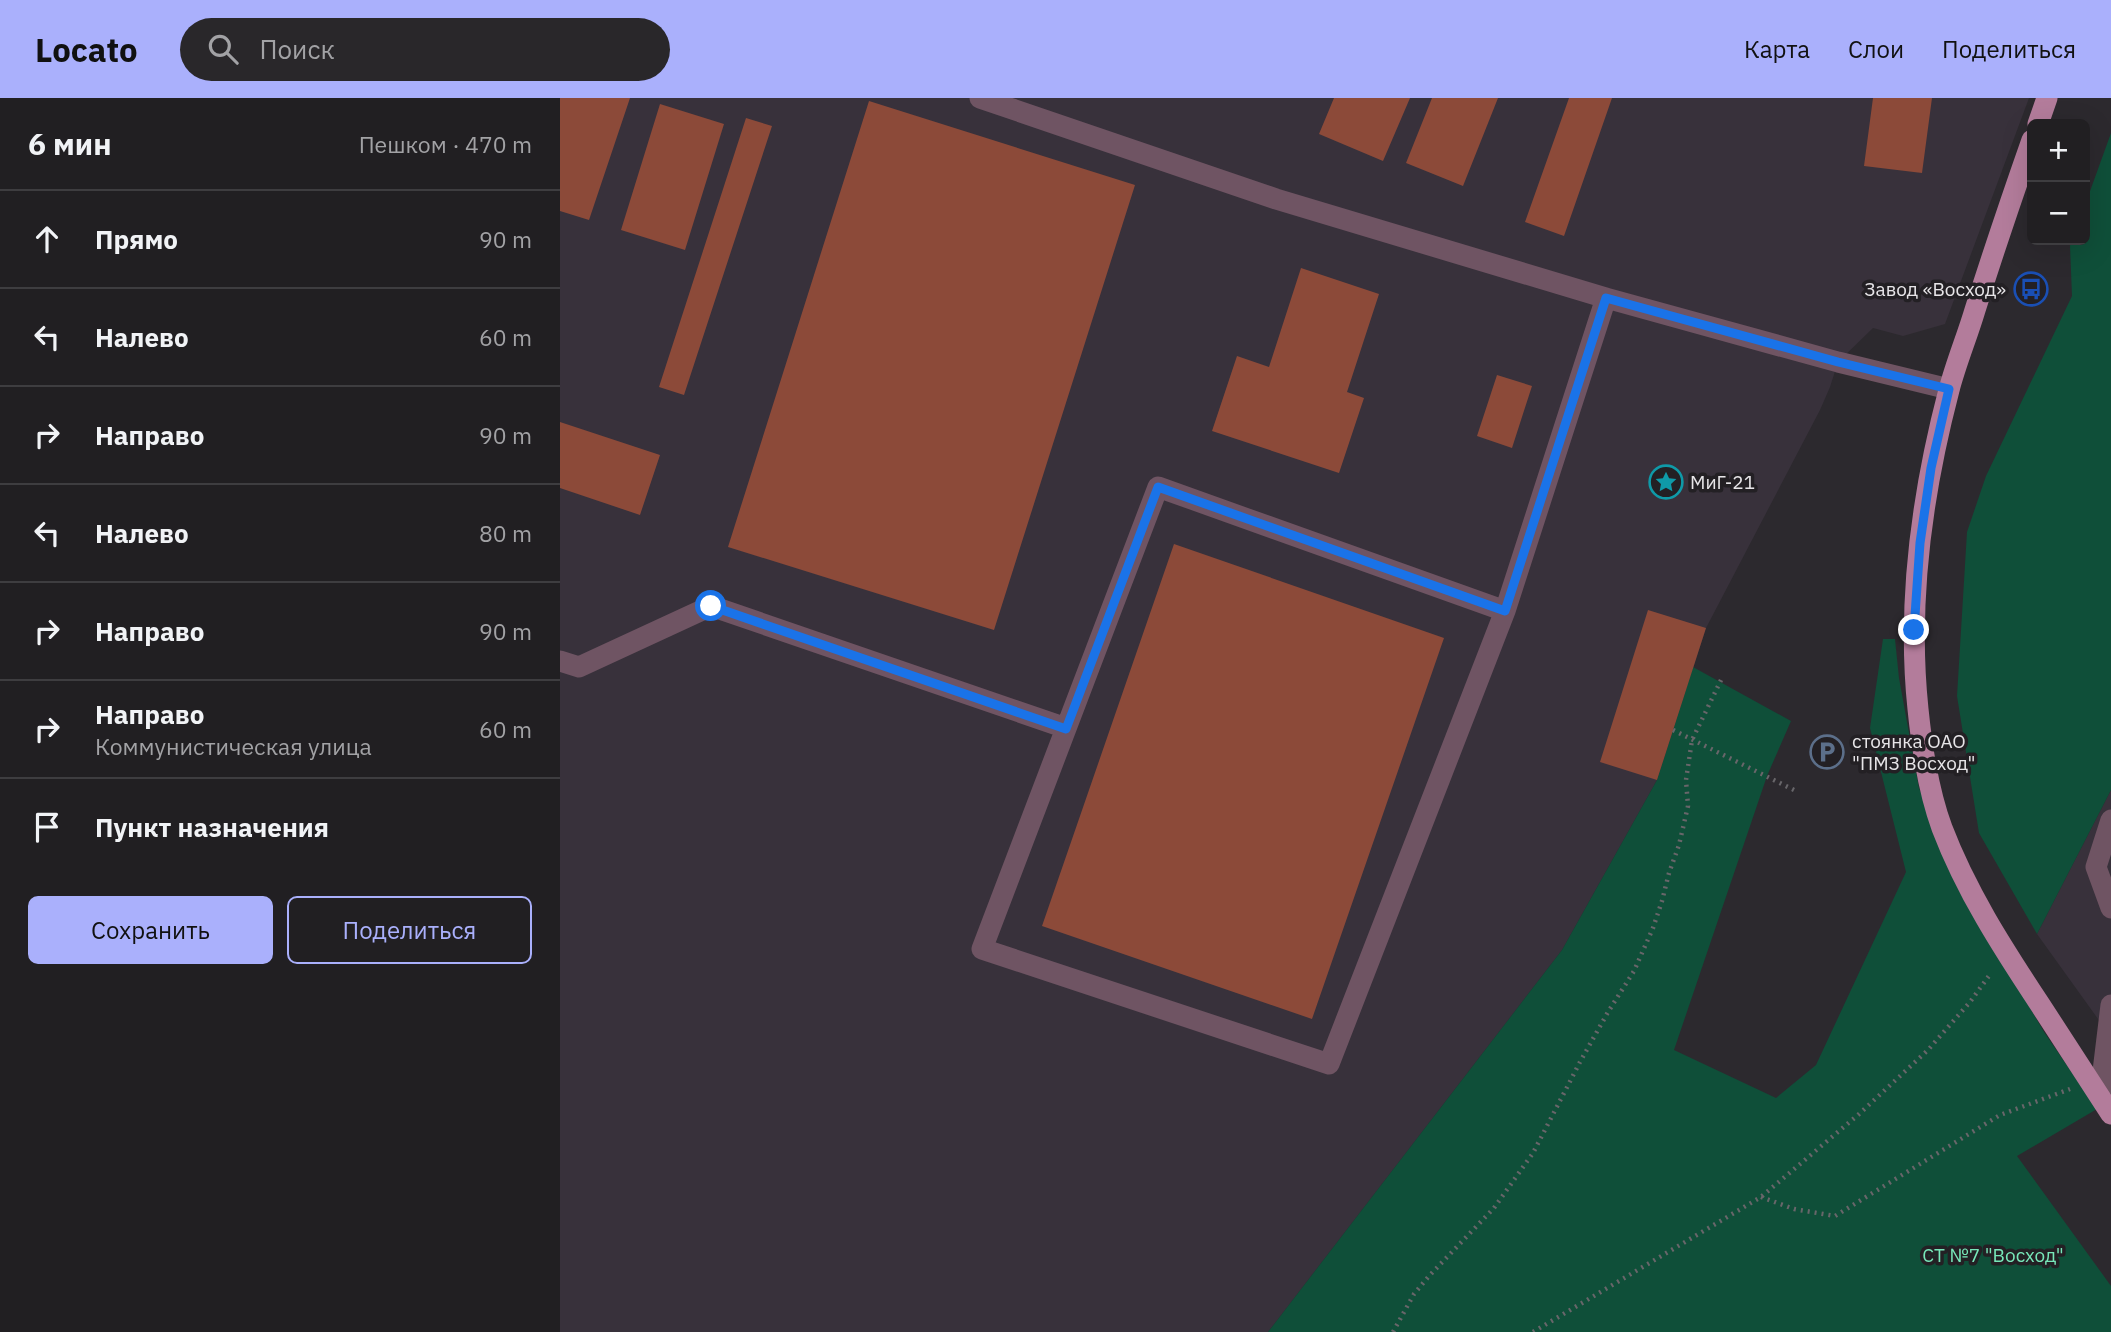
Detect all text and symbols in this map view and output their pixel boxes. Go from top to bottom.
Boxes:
search box [180,18,670,81]
text: Locato [35,28,138,71]
icon: search [204,30,242,68]
text: Поиск [260,32,335,66]
text: Карта [1744,33,1810,65]
text: Слои [1848,33,1904,65]
text: Поделиться [1942,33,2076,65]
map controls [2027,119,2090,245]
button: + [2027,119,2090,182]
text: 6 мин [28,124,112,163]
text: Пешком · 470 m [359,129,532,159]
button: − [2027,182,2090,245]
icon: ahead [28,220,66,258]
text: Прямо [95,222,178,256]
text: 90 m [479,224,532,254]
bus stop icon: Завод «Восход» [2012,270,2050,308]
place label: Завод «Восход» [1864,277,2006,301]
icon: left [28,318,66,356]
text: Налево [95,320,189,354]
text: 60 m [479,322,532,352]
icon: right [28,416,66,454]
text: Направо [95,418,204,452]
text: 90 m [479,420,532,450]
place icon: МиГ-21 [1647,463,1685,501]
place label: МиГ-21 [1690,470,1755,494]
icon: left [28,514,66,552]
text: Налево [95,516,189,550]
text: 80 m [479,518,532,548]
route start [695,590,726,621]
icon: right [28,612,66,650]
text: Направо [95,614,204,648]
route end [1898,614,1929,645]
text: 90 m [479,616,532,646]
text: Направо [95,697,204,731]
icon: right [28,710,66,748]
text: 60 m [479,714,532,744]
place label: стоянка ОАО "ПМЗ Восход" [1852,729,1976,775]
text: Коммунистическая улица [95,731,372,761]
parking icon: стоянка ОАО "ПМЗ Восход" [1808,733,1846,771]
icon: arrive [28,808,66,846]
text: Пункт назначения [95,810,329,844]
button: Сохранить [28,896,273,964]
button: Поделиться [287,896,532,964]
park label: СТ №7 "Восход" [1922,1243,2064,1267]

